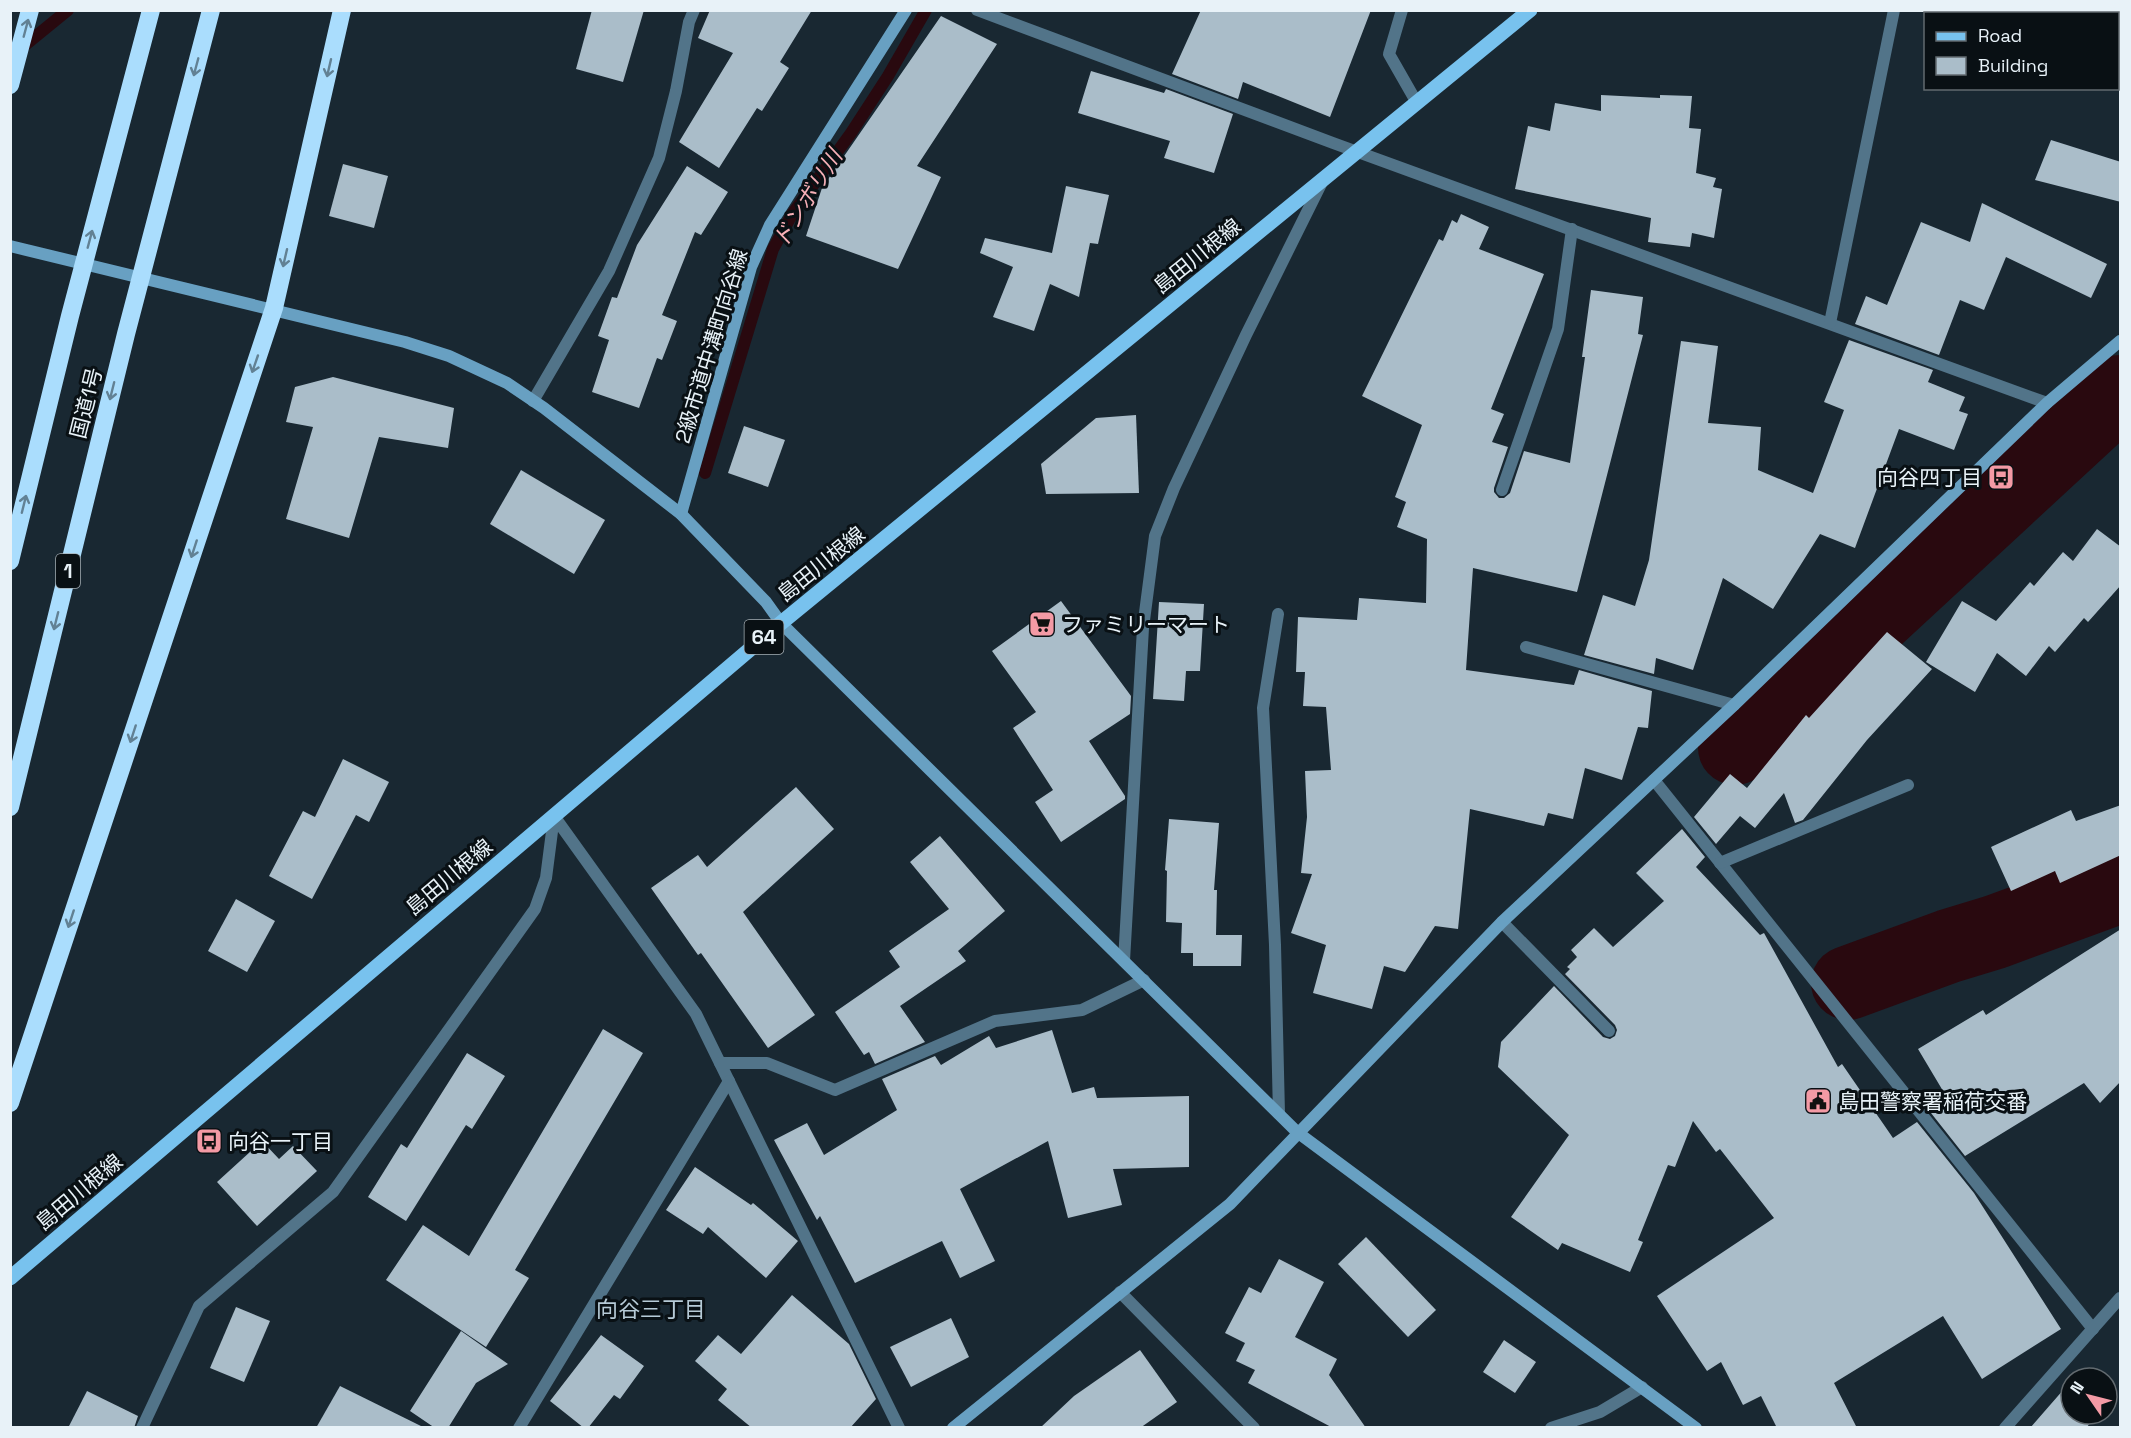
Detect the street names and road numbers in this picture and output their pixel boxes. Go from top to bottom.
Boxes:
street label: 島田川根線 [1148,212,1246,300]
street label: 2級市道中溝町向谷線 [669,246,753,446]
street label: 国道1号 [64,365,108,441]
street label: 島田川根線 [772,520,870,608]
road number: 1 [56,554,80,588]
road number: 64 [744,620,783,654]
street label: 島田川根線 [400,833,498,921]
street label: 島田川根線 [30,1148,128,1236]

